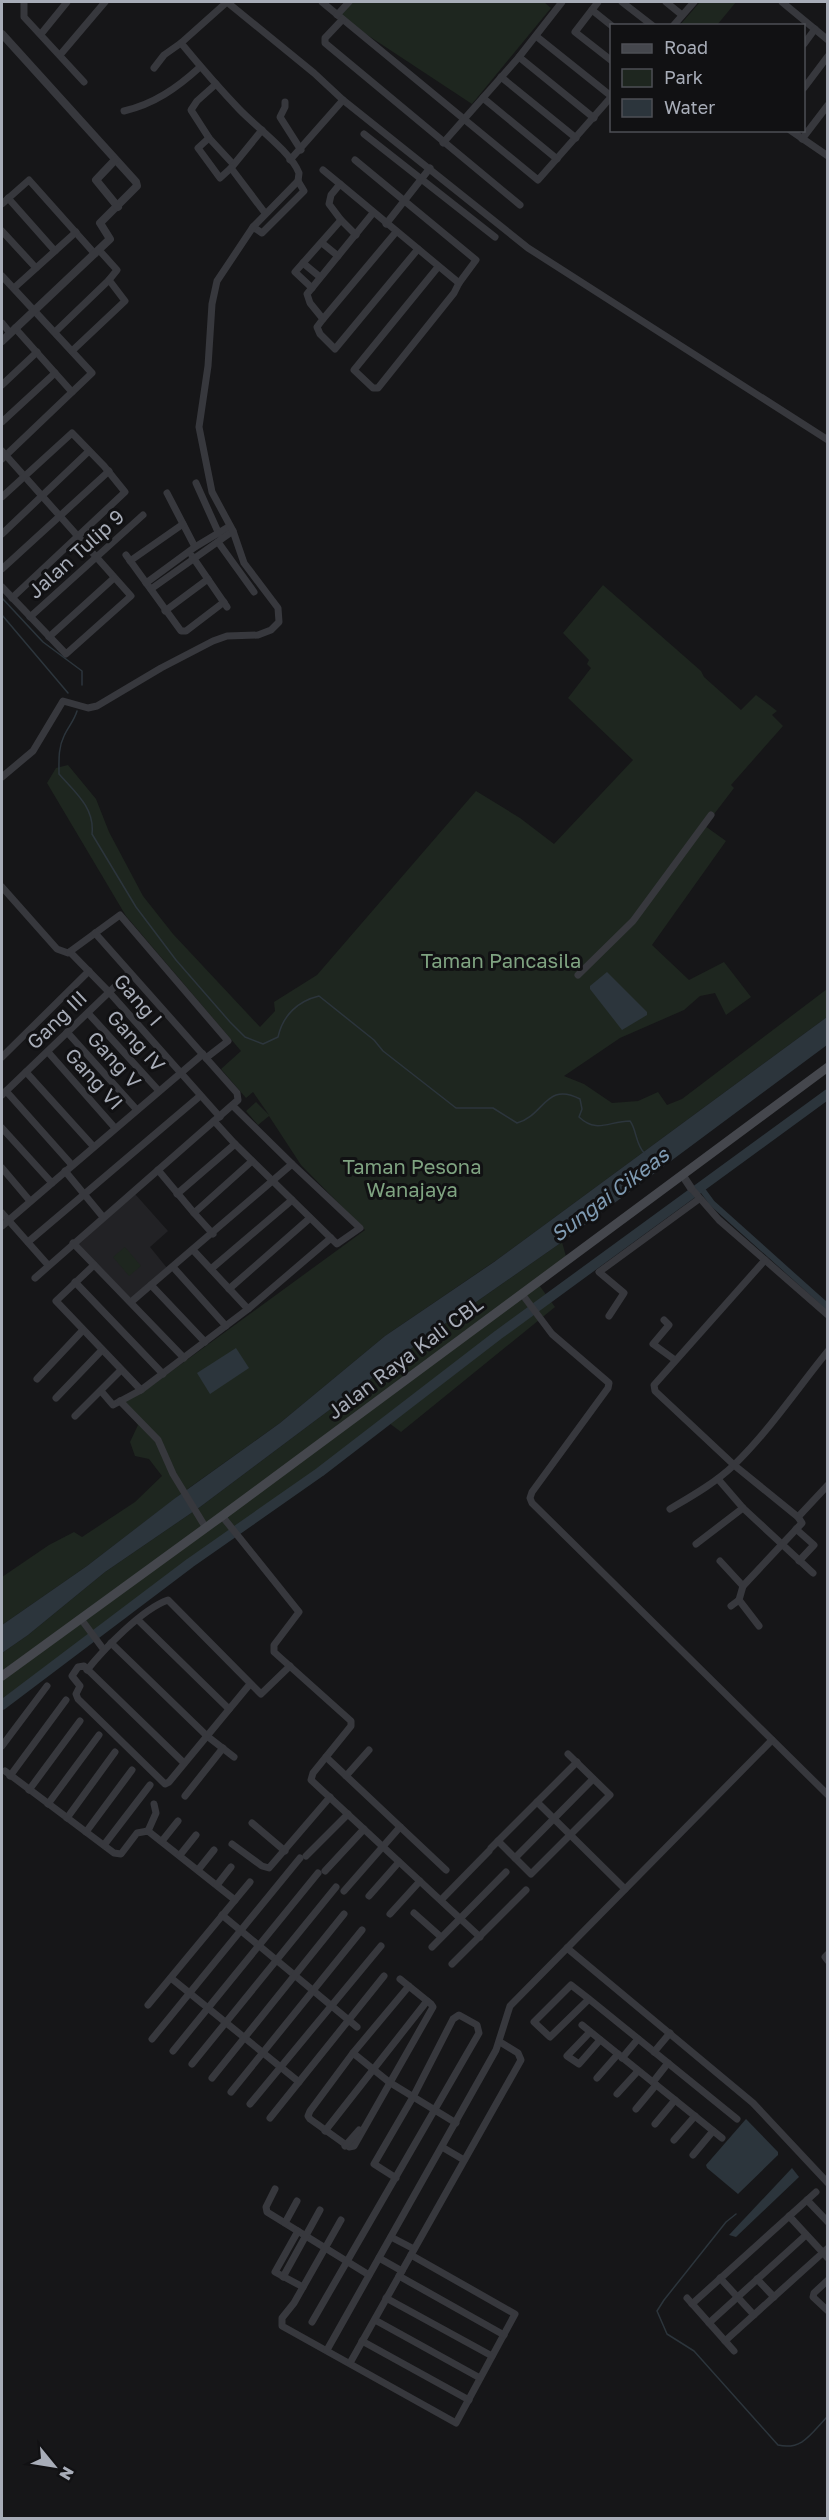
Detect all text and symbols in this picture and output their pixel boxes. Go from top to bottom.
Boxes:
legend [610,24,805,132]
text: Road [664,36,708,58]
text: Park [664,66,703,88]
text: Water [664,96,715,118]
street label: Jalan Tulip 9 [22,504,128,603]
park label: Taman Pancasila [421,948,581,972]
street label: Gang I [110,968,168,1030]
street label: Gang III [21,985,91,1054]
street label: Gang IV [103,1005,171,1076]
street label: Gang V [83,1026,147,1093]
street label: Gang VI [61,1043,129,1114]
water label: Sungai Cikeas [545,1141,674,1247]
park label: Taman Pesona Wanajaya [343,1154,481,1201]
street label: Jalan Raya Kali CBL [322,1291,487,1424]
north arrow [24,2436,84,2496]
text: N [55,2463,79,2484]

